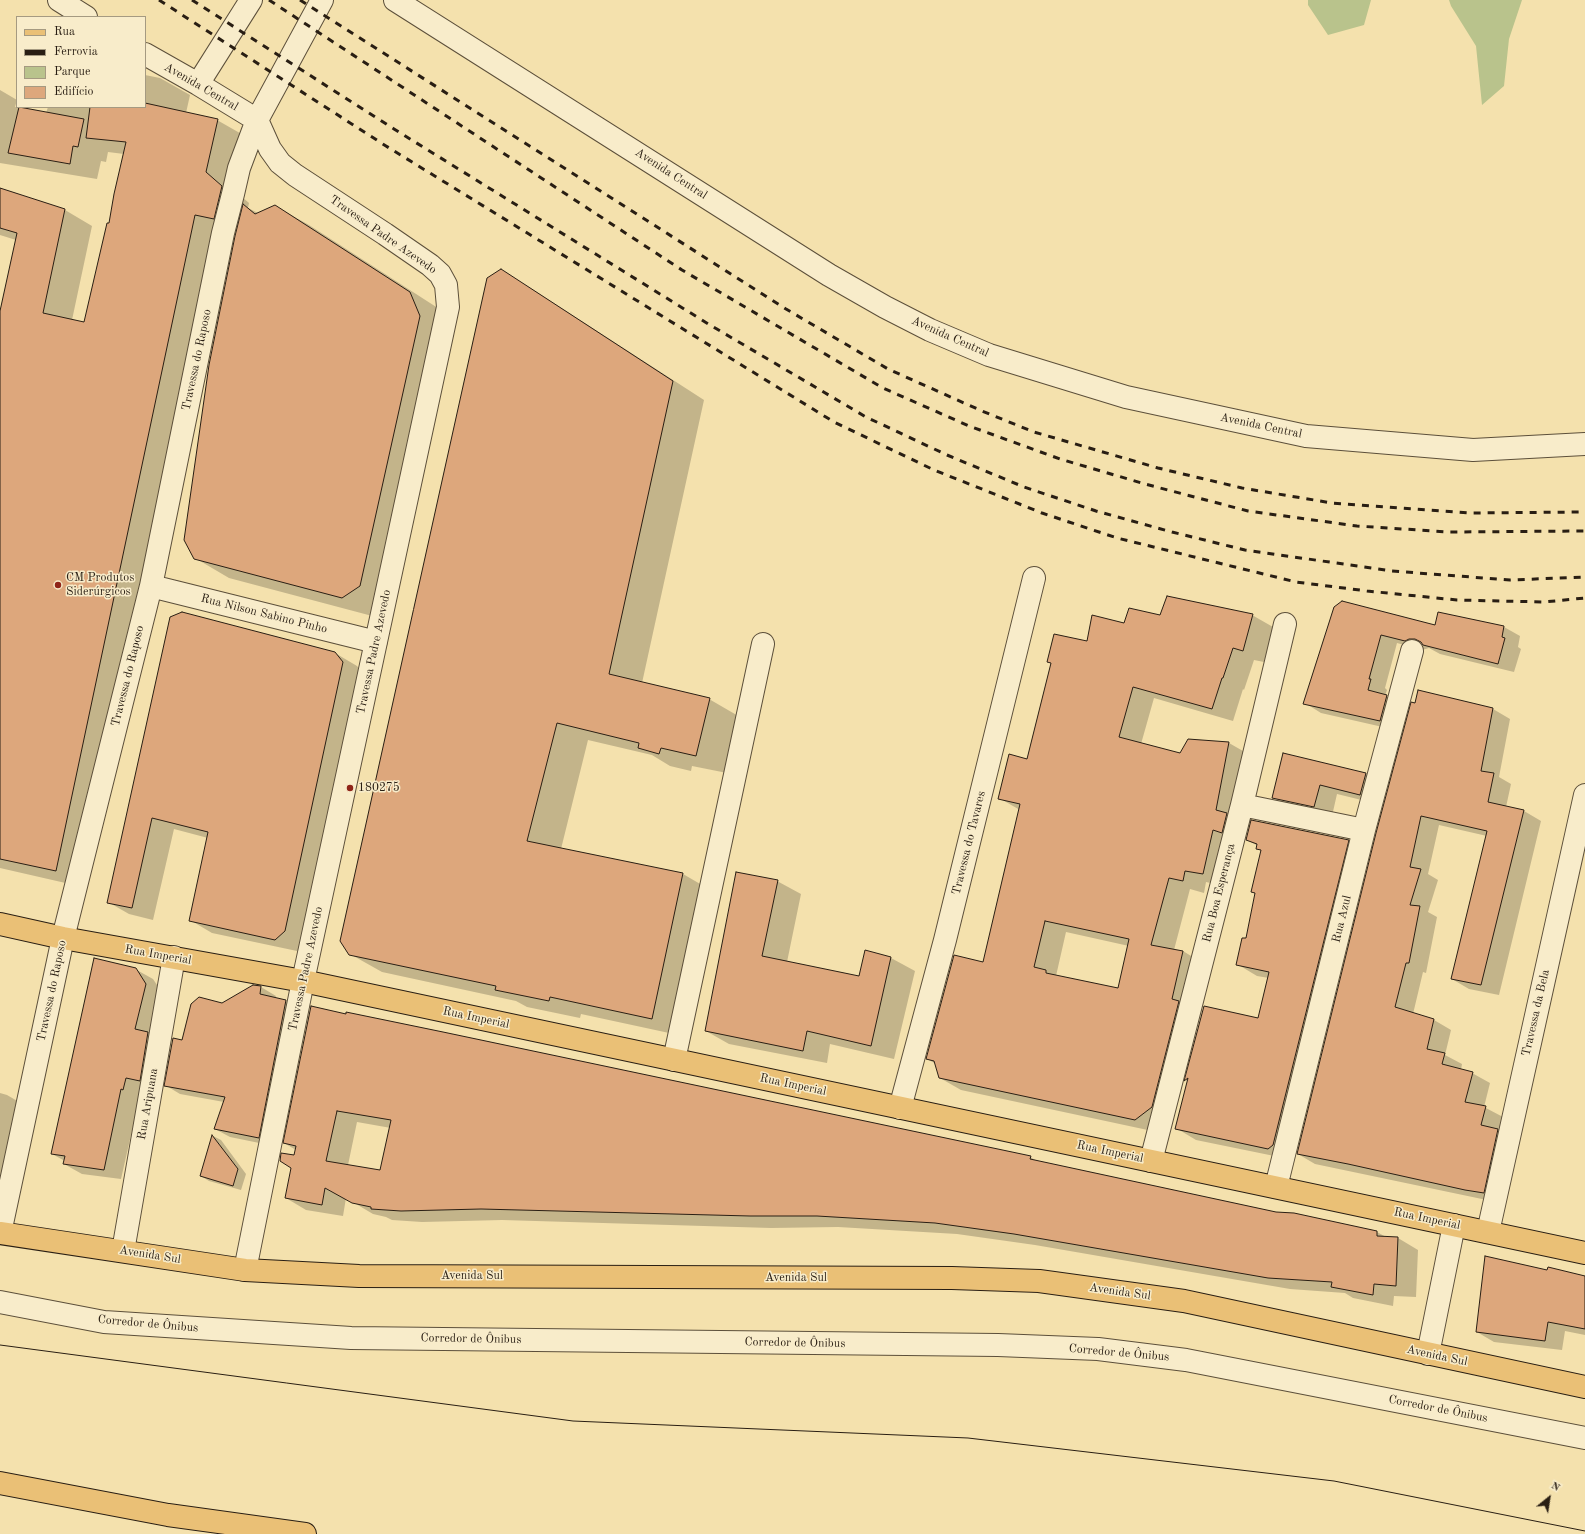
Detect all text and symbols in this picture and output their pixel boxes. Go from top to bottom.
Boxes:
legend [16,16,146,108]
text: Rua [54,26,75,38]
text: Ferrovia [54,46,98,58]
street label: Avenida Central [161,60,241,114]
text: Parque [54,66,90,78]
text: Edifício [54,86,93,98]
street label: Avenida Central [632,145,710,203]
street label: Travessa Padre Azevedo [327,193,439,277]
street label: Travessa do Raposo [179,308,215,412]
street label: Avenida Central [909,313,991,361]
street label: Avenida Central [1219,410,1303,442]
place label: CM Produtos Siderúrgicos [66,571,135,599]
marker: CM Produtos Siderúrgicos [53,580,63,590]
street label: Travessa Padre Azevedo [354,588,394,716]
street label: Rua Nilson Sabino Pinho [199,591,329,637]
street label: Travessa do Raposo [108,624,148,728]
place label: 180275 [358,781,400,795]
marker: 180275 [345,783,355,793]
street label: Travessa do Tavares [949,790,989,896]
street label: Rua Boa Esperança [1200,842,1238,944]
street label: Rua Azul [1329,894,1355,944]
street label: Travessa Padre Azevedo [286,905,326,1033]
street label: Travessa do Raposo [34,939,70,1043]
street label: Rua Imperial [123,942,193,968]
street label: Travessa da Bela [1519,968,1553,1058]
street label: Rua Imperial [441,1004,511,1032]
street label: Rua Aripuana [135,1067,161,1141]
street label: Rua Imperial [758,1071,828,1099]
street label: Rua Imperial [1075,1138,1145,1166]
street label: Rua Imperial [1392,1205,1462,1233]
street label: Avenida Sul [118,1243,182,1267]
street label: Avenida Sul [441,1269,503,1283]
street label: Avenida Sul [765,1271,827,1285]
street label: Avenida Sul [1088,1281,1152,1303]
street label: Corredor de Ônibus [97,1312,199,1336]
street label: Corredor de Ônibus [420,1331,522,1347]
street label: Corredor de Ônibus [744,1335,846,1351]
street label: Corredor de Ônibus [1068,1341,1170,1365]
street label: Avenida Sul [1405,1343,1469,1369]
street label: Corredor de Ônibus [1387,1392,1489,1426]
north arrow [1529,1478,1569,1518]
text: N [1549,1480,1562,1494]

